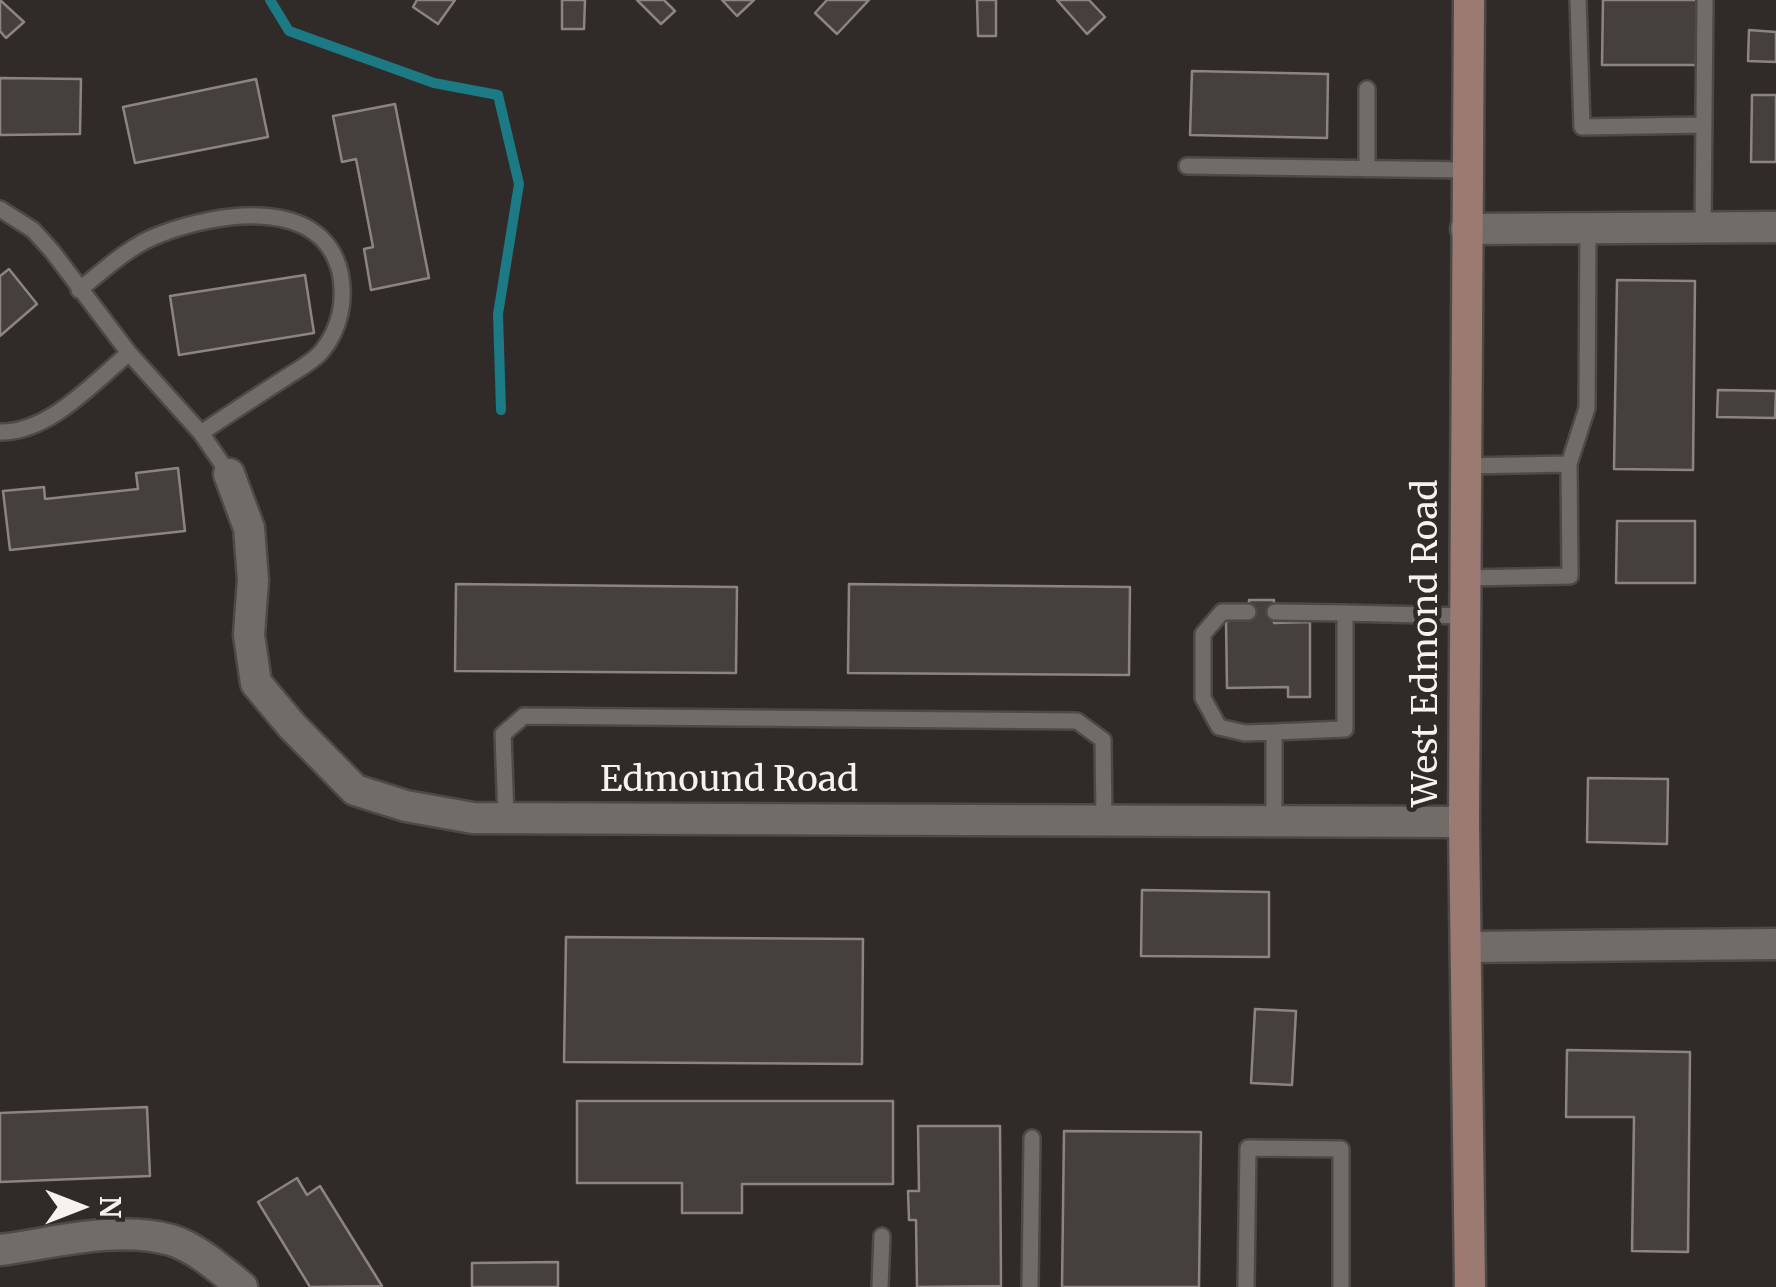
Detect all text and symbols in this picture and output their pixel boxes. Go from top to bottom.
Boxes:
street label: West Edmond Road [1406,479,1448,807]
street label: Edmound Road [600,760,858,802]
north arrow [30,1157,130,1257]
text: N [92,1196,128,1218]

